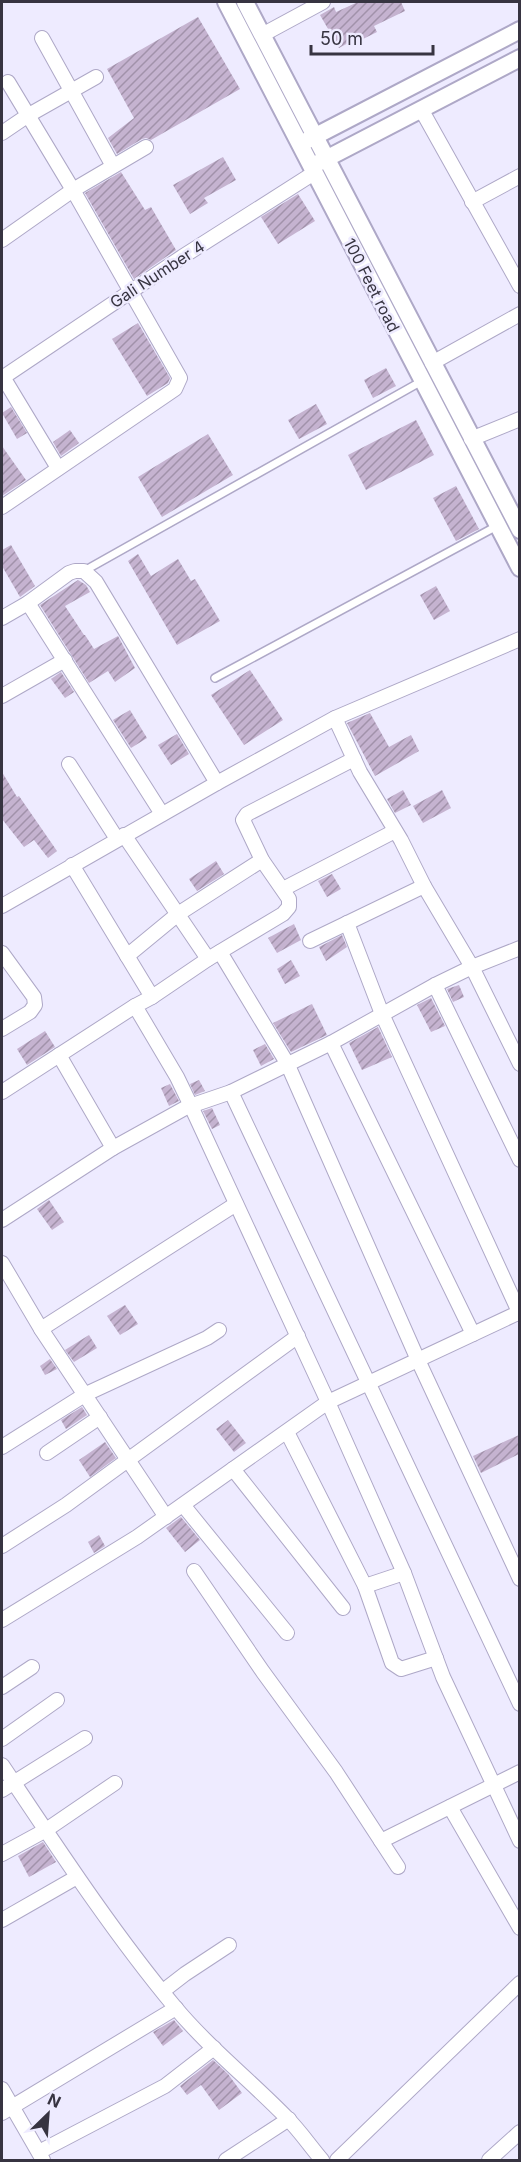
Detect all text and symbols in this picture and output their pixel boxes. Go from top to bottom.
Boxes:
scale bar [311,18,432,56]
text: 50 m [320,28,363,49]
street label: 100 Feet road [340,235,404,335]
street label: Gali Number 4 [106,236,208,312]
north arrow [18,2084,78,2144]
text: N [45,2089,64,2112]

